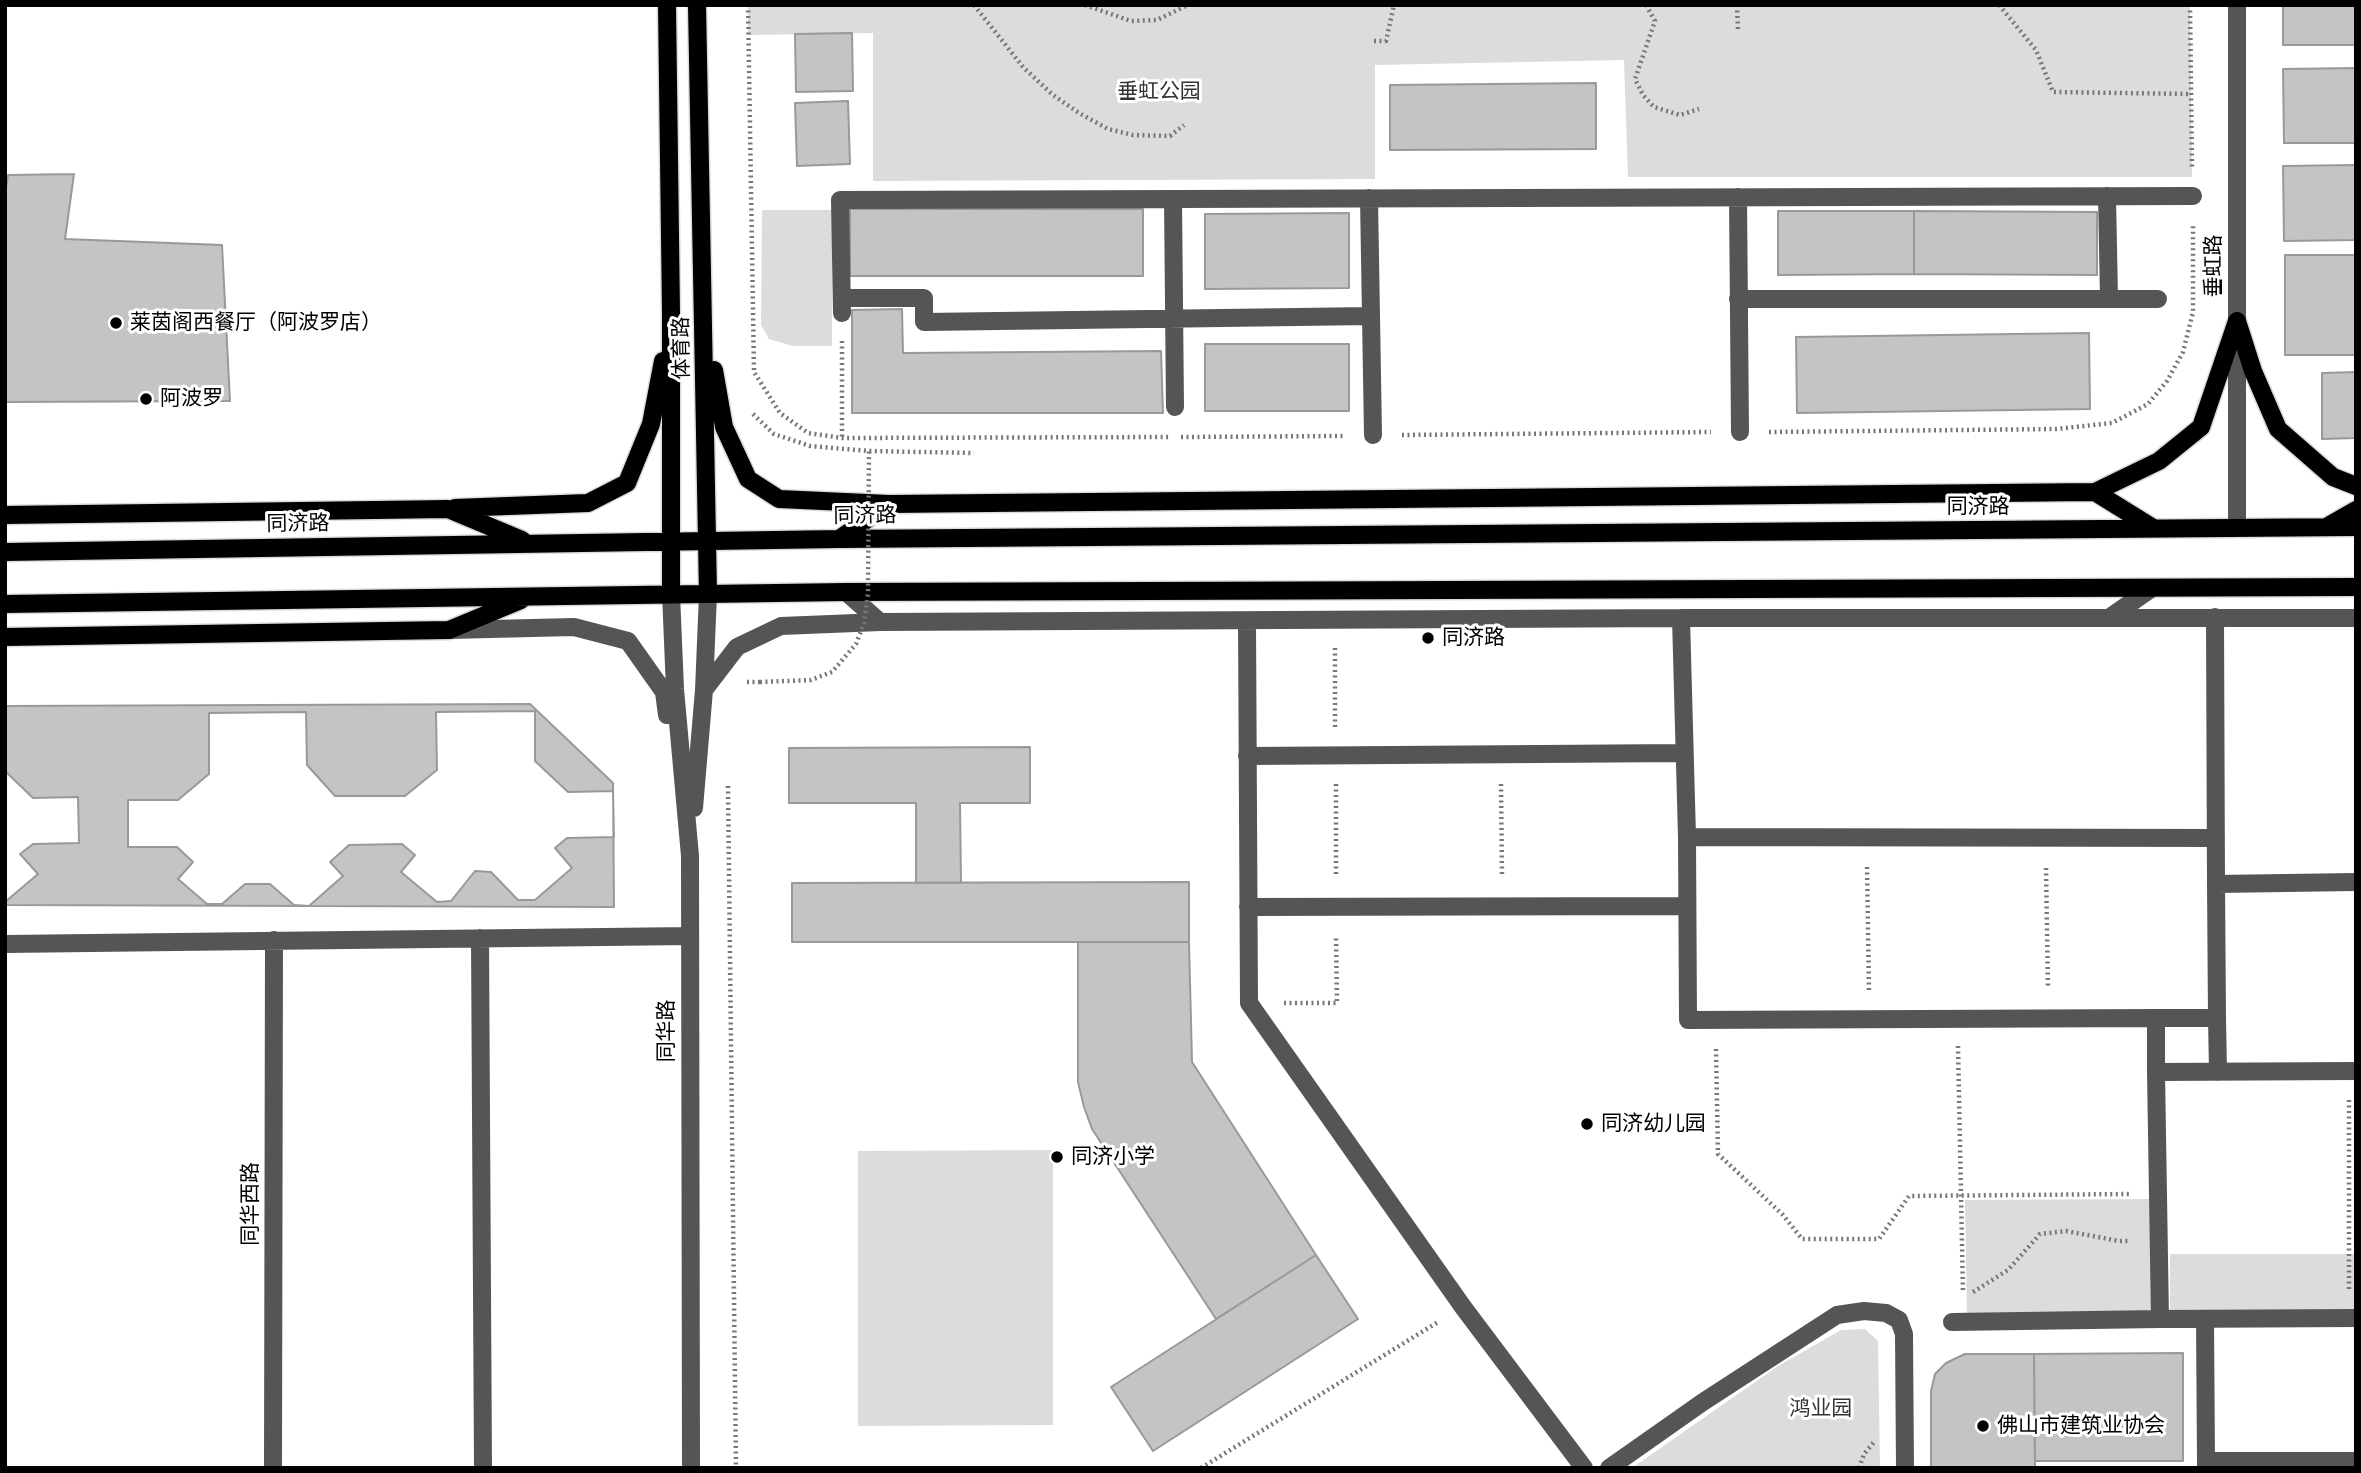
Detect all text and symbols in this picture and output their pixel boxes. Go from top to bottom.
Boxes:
park label: 垂虹公园 [1117,79,1201,105]
street label: 垂虹路 [2201,235,2227,297]
place label: 莱茵阁西餐厅（阿波罗店） [130,310,382,336]
marker: 莱茵阁西餐厅（阿波罗店） [108,315,124,331]
street label: 体育路 [669,316,695,380]
place label: 阿波罗 [160,386,223,412]
marker: 阿波罗 [138,391,154,407]
street label: 同济路 [1947,494,2009,520]
street label: 同济路 [833,503,897,529]
street label: 同济路 [266,511,330,537]
place label: 同济路 [1442,625,1505,651]
marker: 同济路 [1420,630,1436,646]
street label: 同华路 [654,1000,680,1062]
place label: 同济幼儿园 [1601,1111,1706,1137]
marker: 同济幼儿园 [1579,1116,1595,1132]
place label: 同济小学 [1071,1144,1155,1170]
marker: 同济小学 [1049,1149,1065,1165]
street label: 同华西路 [238,1162,264,1246]
park label: 鸿业园 [1790,1396,1852,1422]
place label: 佛山市建筑业协会 [1997,1413,2165,1439]
marker: 佛山市建筑业协会 [1975,1418,1991,1434]

